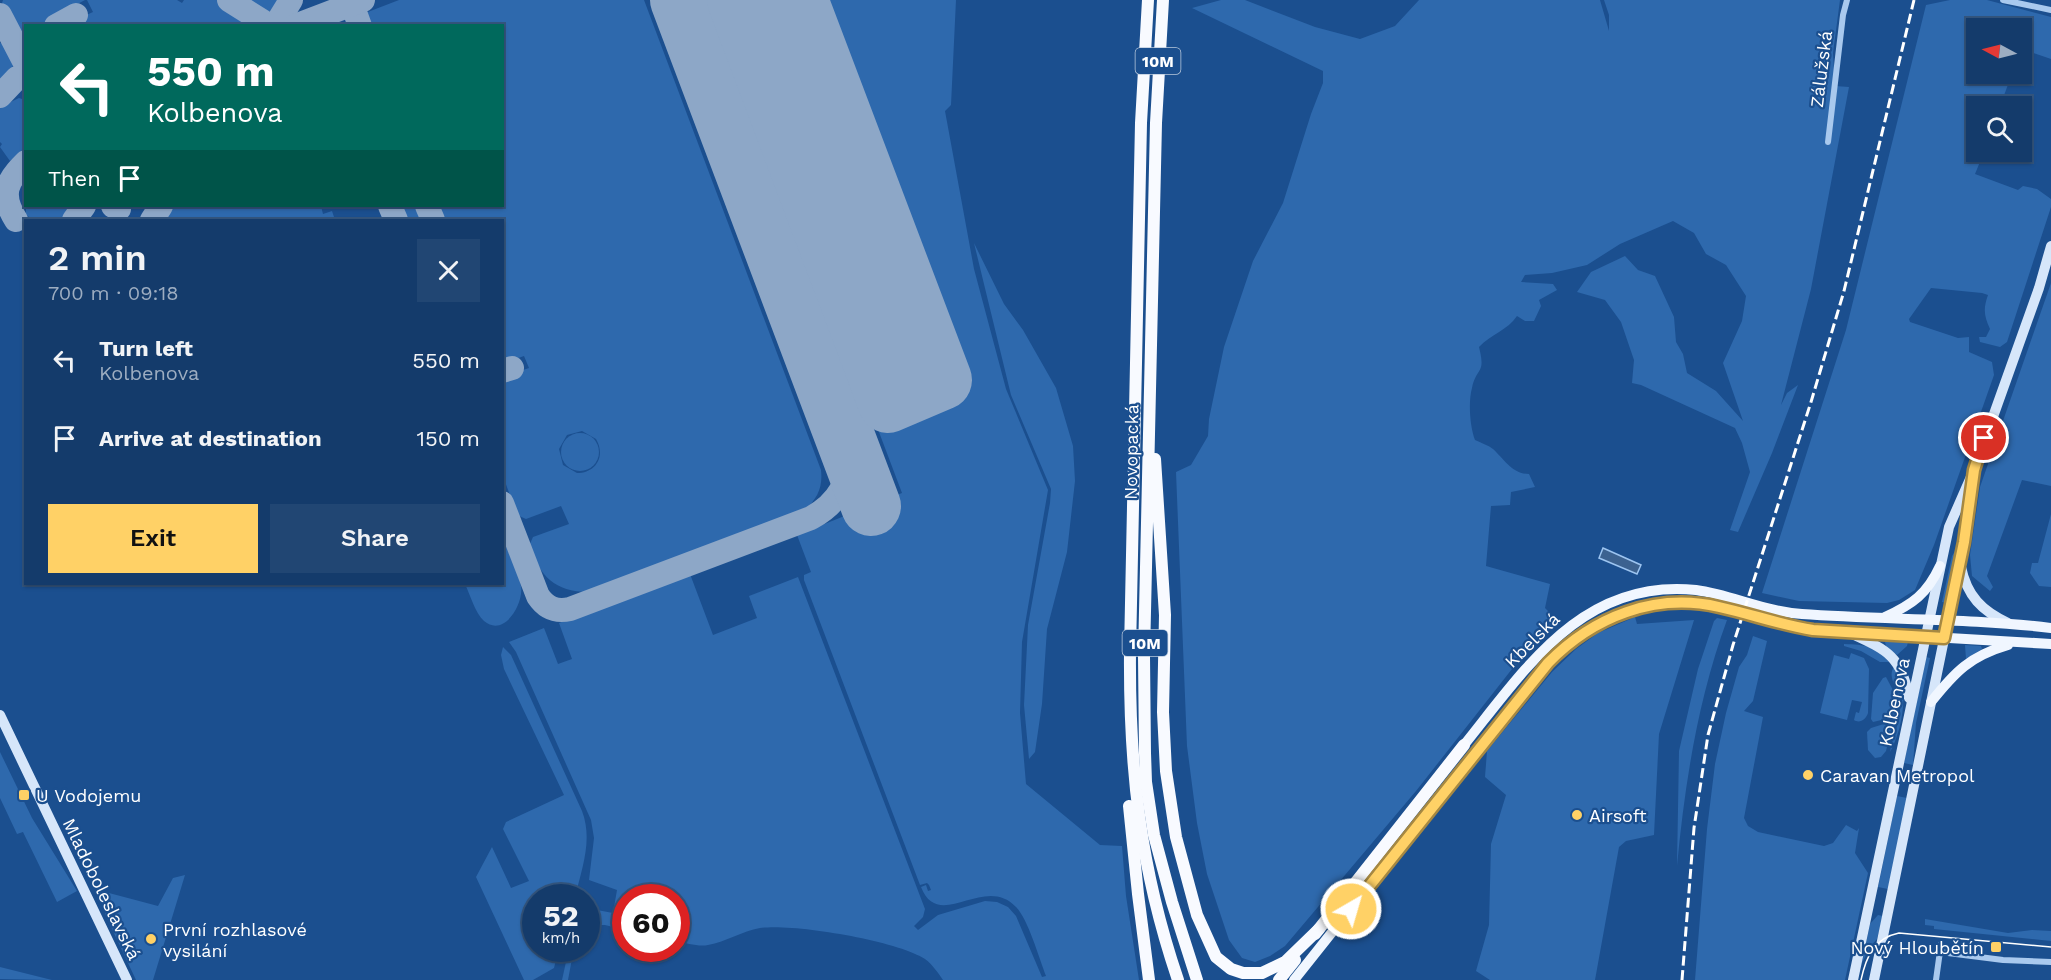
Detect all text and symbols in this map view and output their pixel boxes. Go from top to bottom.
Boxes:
north arrow [1966,18,2032,84]
map controls [1966,18,2032,162]
street label: Zálužská [1806,29,1836,109]
text: 550 m [147,47,275,96]
icon: left [48,48,126,126]
road number: 10M [1136,48,1180,74]
button: search [1966,96,2032,162]
text: Kolbenova [147,97,282,129]
icon: arrive [113,162,146,195]
text: Then [48,166,101,191]
text: 2 min [48,237,147,279]
button: close [417,239,480,302]
text: 700 m · 09:18 [48,281,179,305]
text: Turn left [99,336,193,361]
icon: left [48,344,81,377]
text: 550 m [412,348,480,373]
text: Kolbenova [99,361,199,385]
street label: Novopacká [1120,404,1142,500]
pin [1958,412,2009,463]
icon: arrive [1967,421,2000,454]
icon: arrive [48,422,81,455]
text: Arrive at destination [99,426,322,451]
text: 150 m [416,426,480,451]
button: Exit [48,504,258,573]
button: Share [270,504,480,573]
street label: Kbelská [1500,608,1564,672]
road number: 10M [1122,630,1168,656]
street label: Kolbenova [1874,656,1914,748]
place label: Caravan Metropol [1820,765,1975,786]
marker: Caravan Metropol [1801,768,1815,782]
place label: U Vodojemu [36,785,141,806]
marker: U Vodojemu [17,788,31,802]
place label: Airsoft [1589,805,1647,826]
marker: Airsoft [1570,808,1584,822]
street label: Mladoboleslavská [59,815,145,963]
position arrow [1319,877,1383,941]
speed limit sign: 60 [612,884,690,962]
text: 52 [543,898,579,933]
place label: První rozhlasové vysilání [163,919,307,961]
text: km/h [542,929,580,947]
marker: První rozhlasové vysilání [144,932,158,946]
place label: Nový Hloubětín [1850,937,1984,958]
marker: Nový Hloubětín [1989,940,2003,954]

